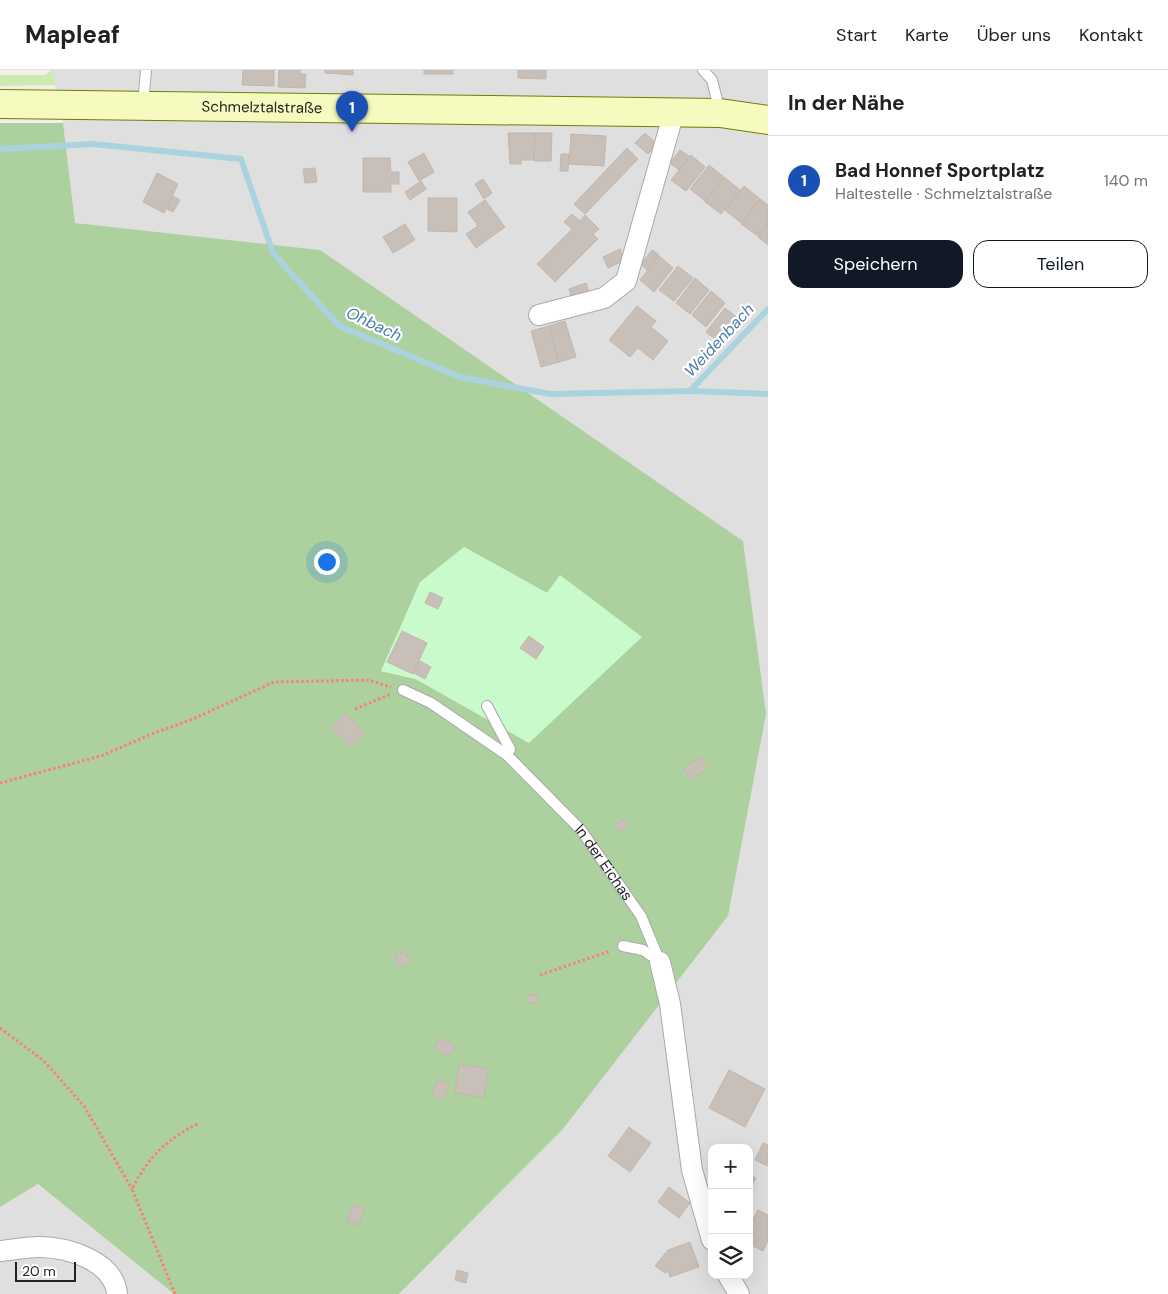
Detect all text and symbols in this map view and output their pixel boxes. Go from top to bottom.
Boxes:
text: Mapleaf [25,19,120,50]
text: Start [836,23,877,47]
text: Karte [905,23,949,47]
text: Über uns [977,23,1051,47]
text: Kontakt [1079,23,1143,47]
text: In der Nähe [788,89,905,117]
pin: 1 [336,91,368,132]
street label: Schmelztalstraße [202,97,322,118]
text: Bad Honnef Sportplatz [835,158,1044,183]
text: 1 [801,170,807,191]
text: 140 m [1104,170,1148,191]
text: Haltestelle · Schmelztalstraße [835,183,1052,204]
button: Speichern [788,240,963,288]
button: Teilen [973,240,1148,288]
water label: Weidenbach [680,299,758,381]
water label: Ohbach [343,302,405,346]
your location [314,549,340,575]
street label: In der Eichas [571,820,637,905]
map controls [708,1144,753,1279]
button: + [708,1144,753,1189]
button: − [708,1189,753,1234]
button: layers [708,1234,753,1279]
scale bar [15,1259,76,1282]
text: 20 m [22,1262,56,1280]

